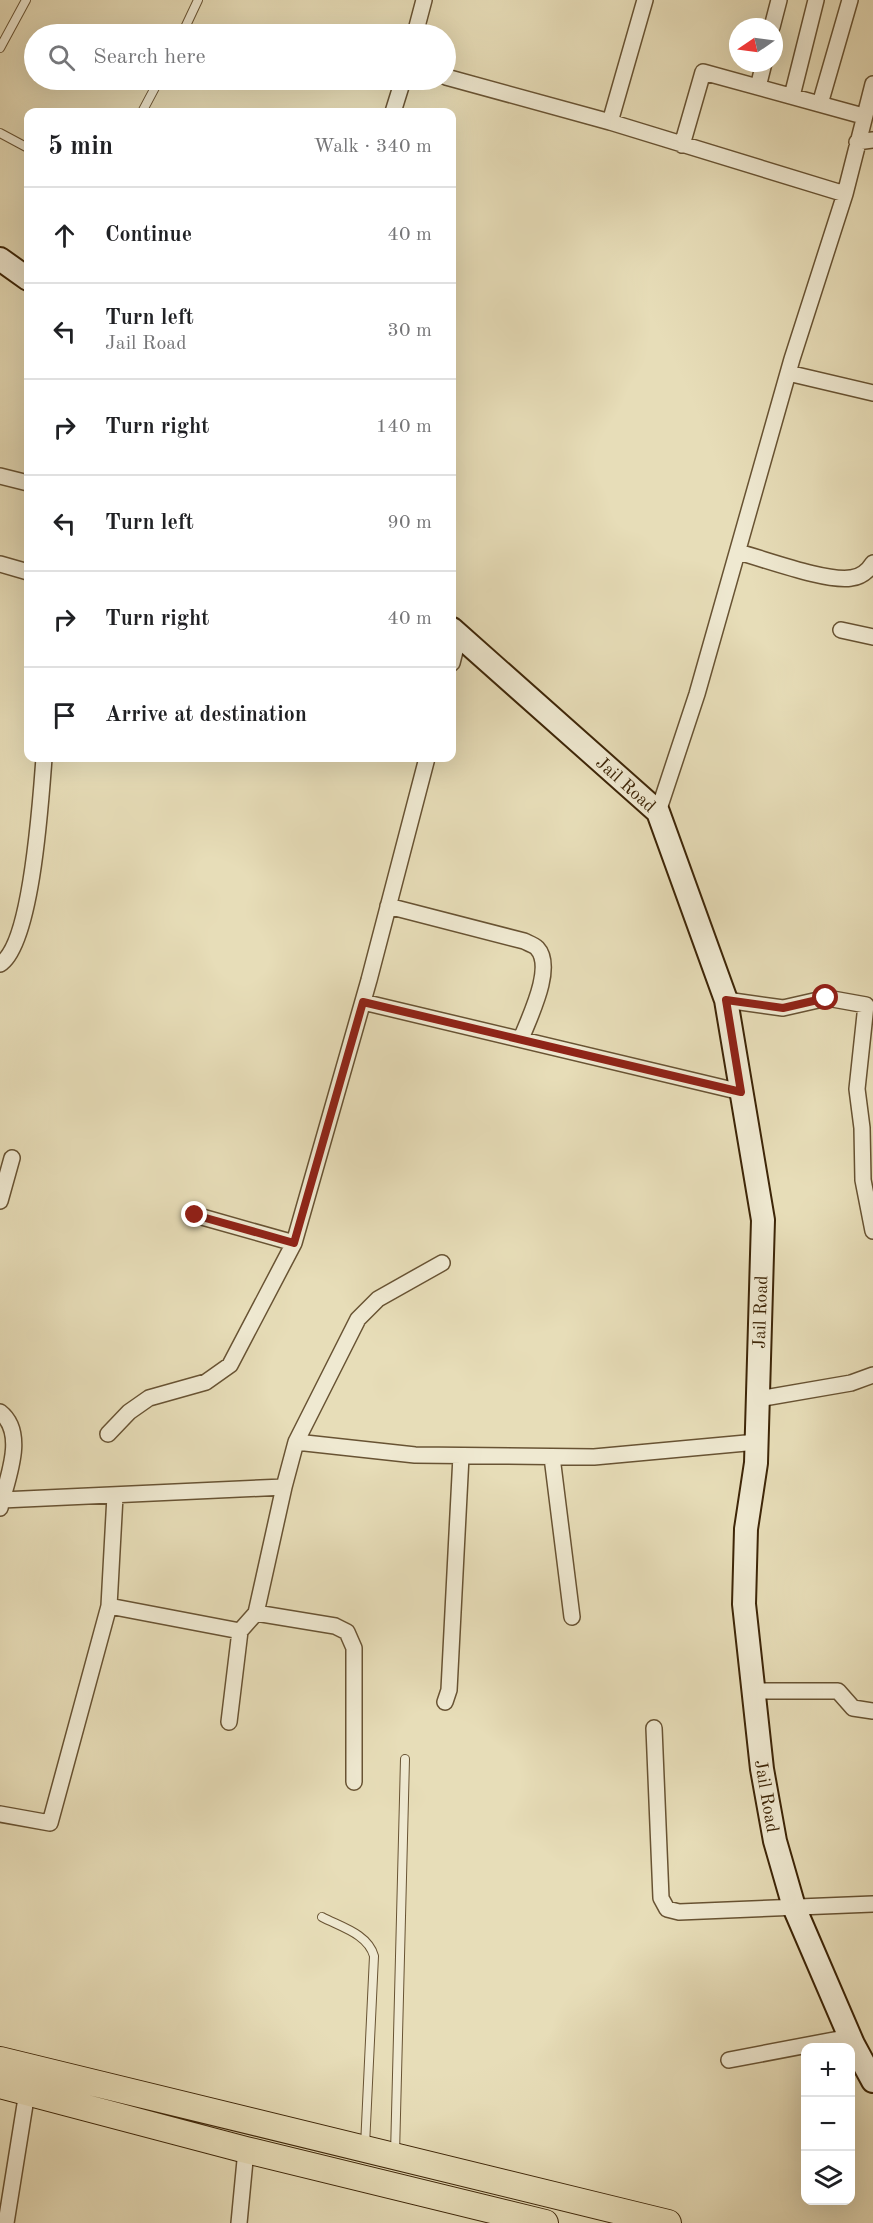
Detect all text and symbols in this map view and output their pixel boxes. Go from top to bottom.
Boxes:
north arrow [729,18,783,72]
search box [24,24,456,90]
icon: search [45,41,78,74]
text: Search here [93,46,206,68]
text: 5 min [48,134,113,160]
text: Walk · 340 m [313,137,432,157]
icon: ahead [48,219,81,252]
text: Continue [105,224,192,246]
text: 40 m [387,225,432,245]
text: Turn left [105,307,194,329]
icon: left [48,315,81,348]
text: 30 m [387,321,432,341]
text: Jail Road [105,334,187,354]
icon: right [48,411,81,444]
text: Turn right [105,416,209,438]
text: 140 m [376,417,432,437]
icon: left [48,507,81,540]
text: Turn left [105,512,194,534]
text: 90 m [387,513,432,533]
icon: right [48,603,81,636]
text: Turn right [105,608,209,630]
text: 40 m [387,609,432,629]
icon: arrive [48,699,81,732]
text: Arrive at destination [105,704,307,726]
street label: Jail Road [592,753,659,816]
route start [812,984,838,1010]
route end [181,1201,207,1227]
street label: Jail Road [751,1275,771,1349]
street label: Jail Road [751,1758,781,1834]
map controls [801,2043,855,2205]
button: + [801,2043,855,2097]
button: − [801,2097,855,2151]
button: layers [801,2151,855,2205]

